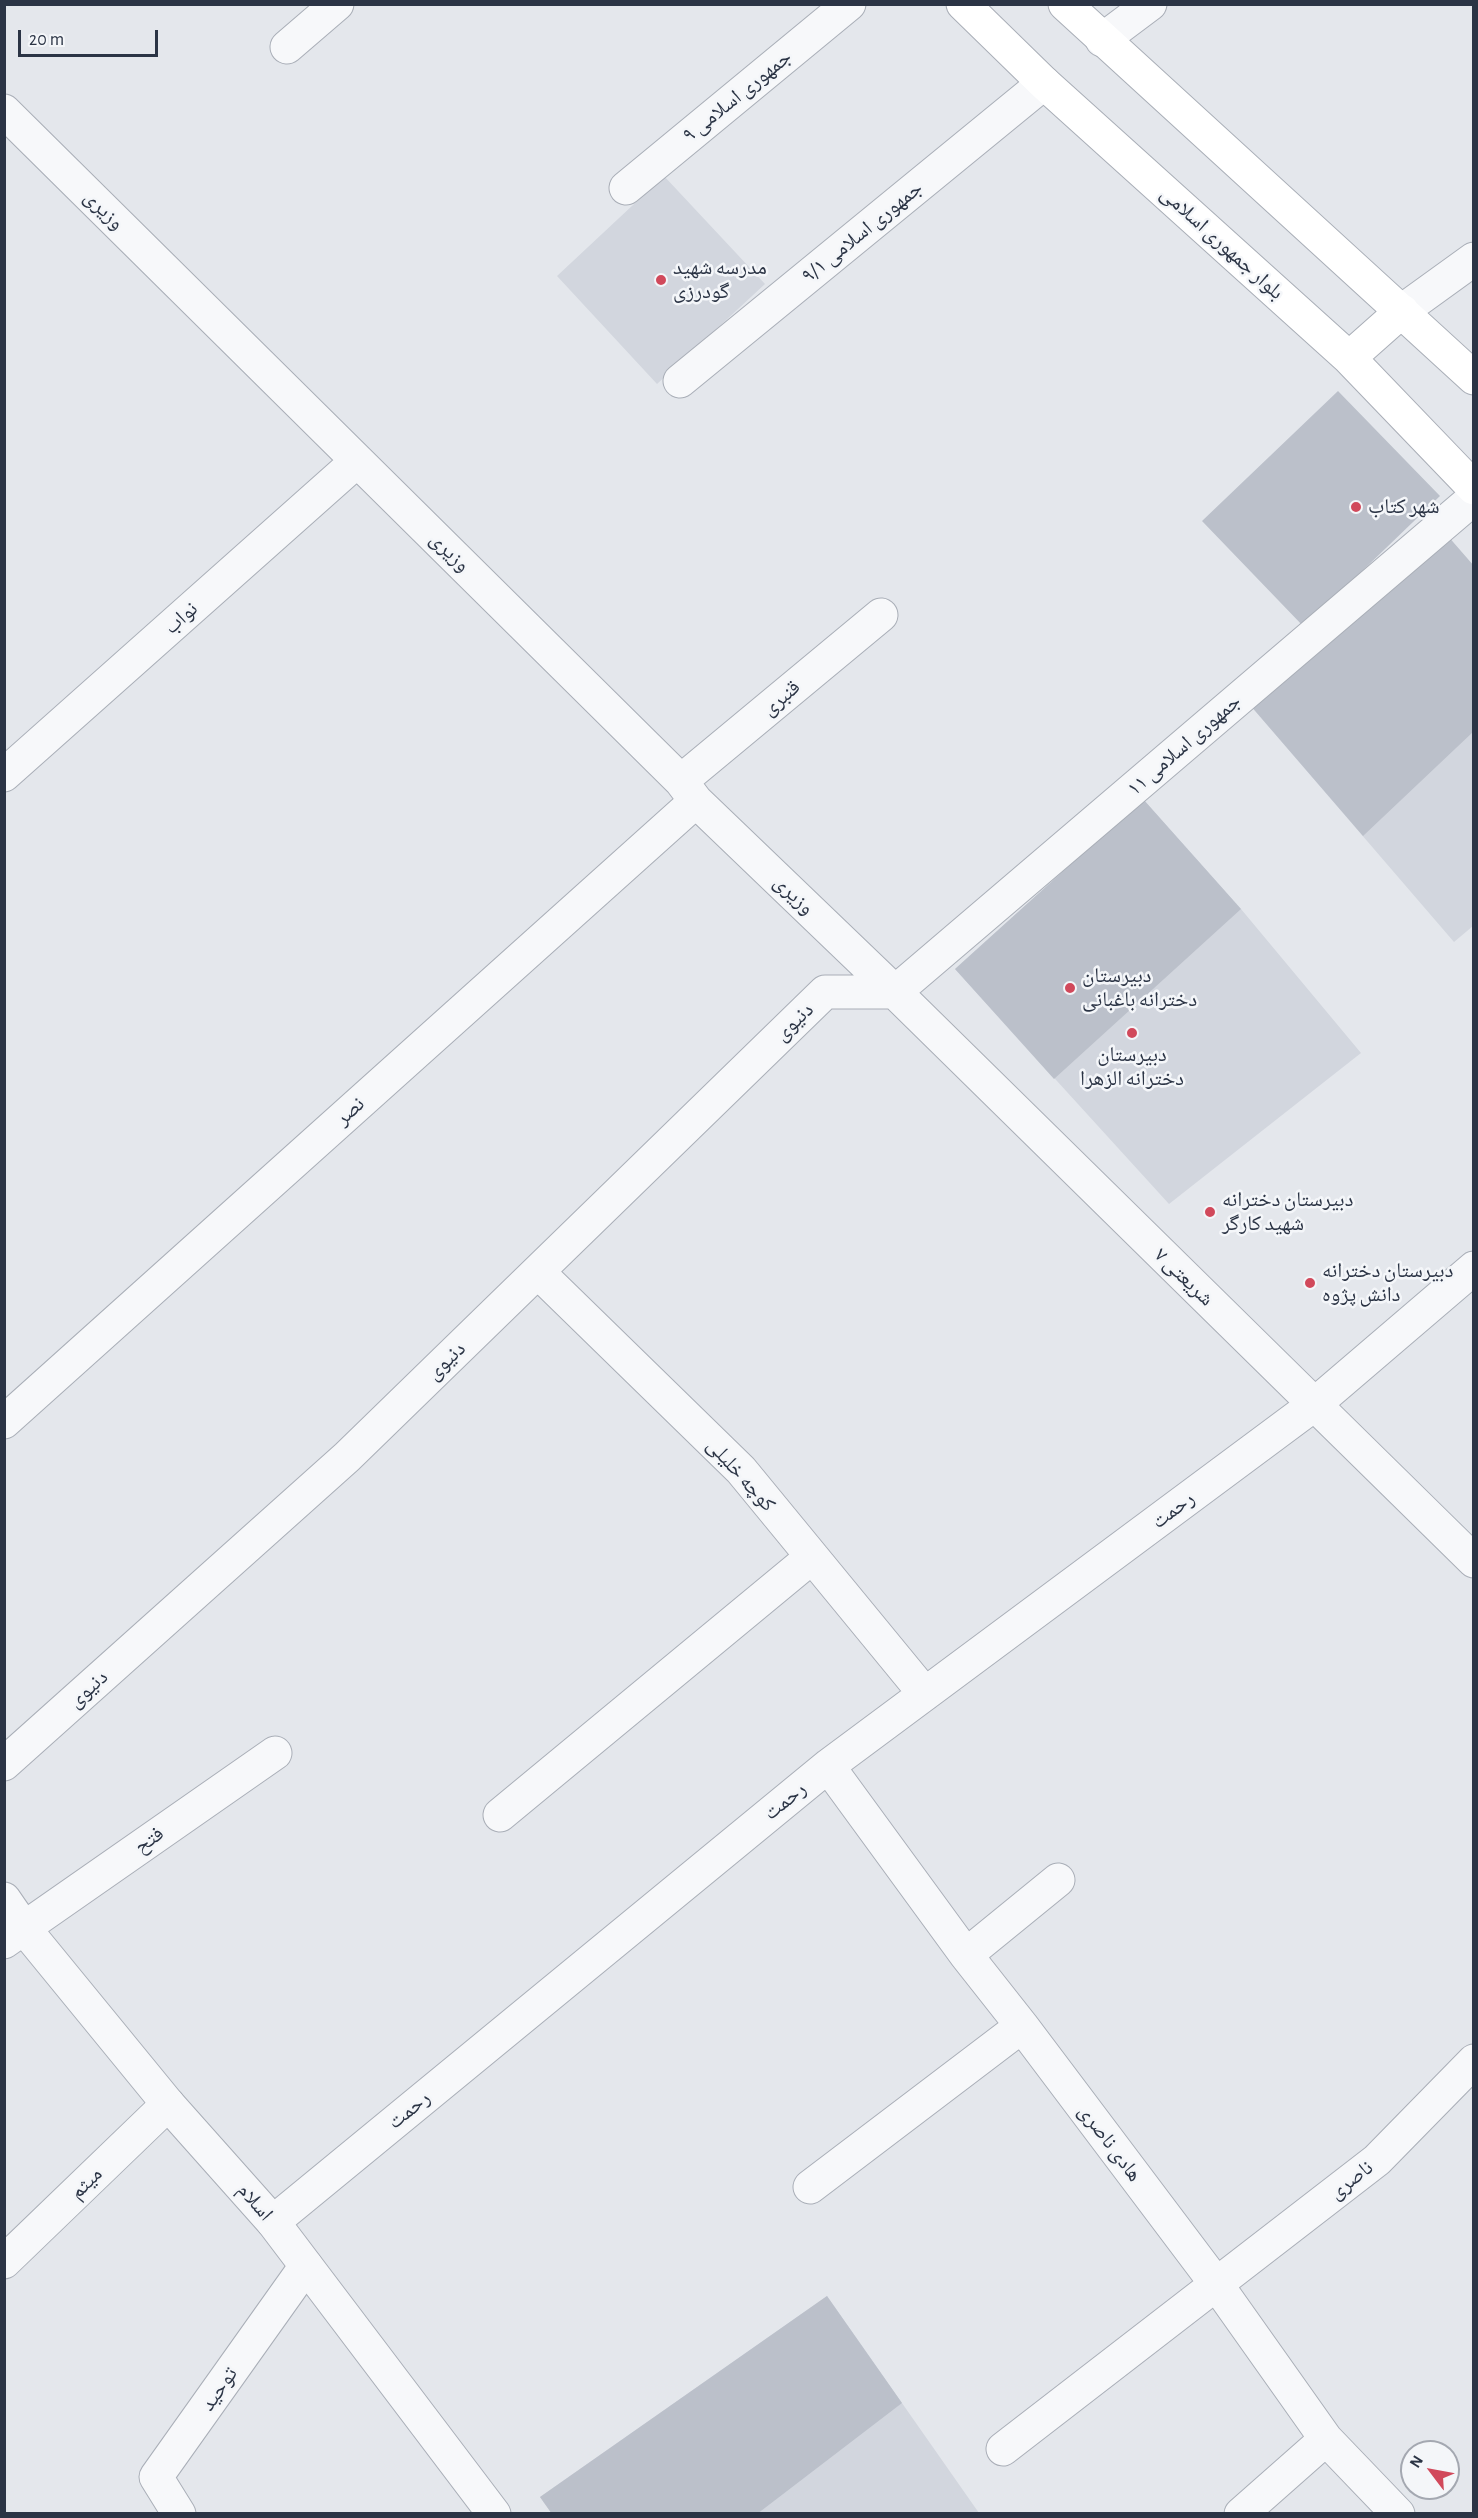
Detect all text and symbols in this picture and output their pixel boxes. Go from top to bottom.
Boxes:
scale bar [21,18,160,56]
text: 20 m [29,31,64,49]
street label: جمهوری اسلامی ۹ [677,44,797,148]
street label: جمهوری اسلامی ۹/۱ [796,176,928,288]
street label: بلوار جمهوری اسلامی [1155,181,1289,305]
street label: وزیری [79,185,129,235]
place label: مدرسه شهید گودرزی [673,255,767,305]
marker: مدرسه شهید گودرزی [654,273,668,287]
place label: شهر کتاب [1368,494,1440,520]
marker: شهر کتاب [1349,500,1363,514]
street label: وزیری [425,527,475,577]
street label: نواب [159,596,203,640]
street label: قنبری [757,675,805,721]
street label: جمهوری اسلامی ۱۱ [1122,689,1246,801]
street label: وزیری [768,870,820,920]
place label: دبیرستان دخترانه باغبانی [1082,963,1197,1013]
marker: دبیرستان دخترانه باغبانی [1063,981,1077,995]
street label: دنیوی [769,997,819,1047]
marker: دبیرستان دخترانه الزهرا [1125,1026,1139,1040]
place label: دبیرستان دخترانه الزهرا [1080,1042,1184,1092]
street label: نصر [330,1091,370,1131]
place label: دبیرستان دخترانه شهید کارگر [1222,1187,1353,1237]
marker: دبیرستان دخترانه شهید کارگر [1203,1205,1217,1219]
street label: شریعتی ۷ [1149,1243,1219,1311]
place label: دبیرستان دخترانه دانش پژوه [1322,1258,1453,1308]
marker: دبیرستان دخترانه دانش پژوه [1303,1276,1317,1290]
street label: دنیوی [421,1336,471,1386]
street label: کوچه خلیلی [701,1433,781,1517]
street label: رحمت [1147,1486,1199,1534]
street label: دنیوی [63,1665,113,1713]
street label: رحمت [759,1776,811,1826]
street label: فتح [129,1821,169,1859]
street label: رحمت [383,2085,435,2135]
street label: هادی ناصری [1073,2099,1147,2187]
street label: ناصری [1324,2155,1378,2205]
street label: میثم [64,2162,108,2204]
street label: اسلام [232,2178,278,2226]
street label: توحید [195,2362,243,2416]
north arrow [1400,2440,1460,2500]
text: N [1407,2453,1426,2470]

